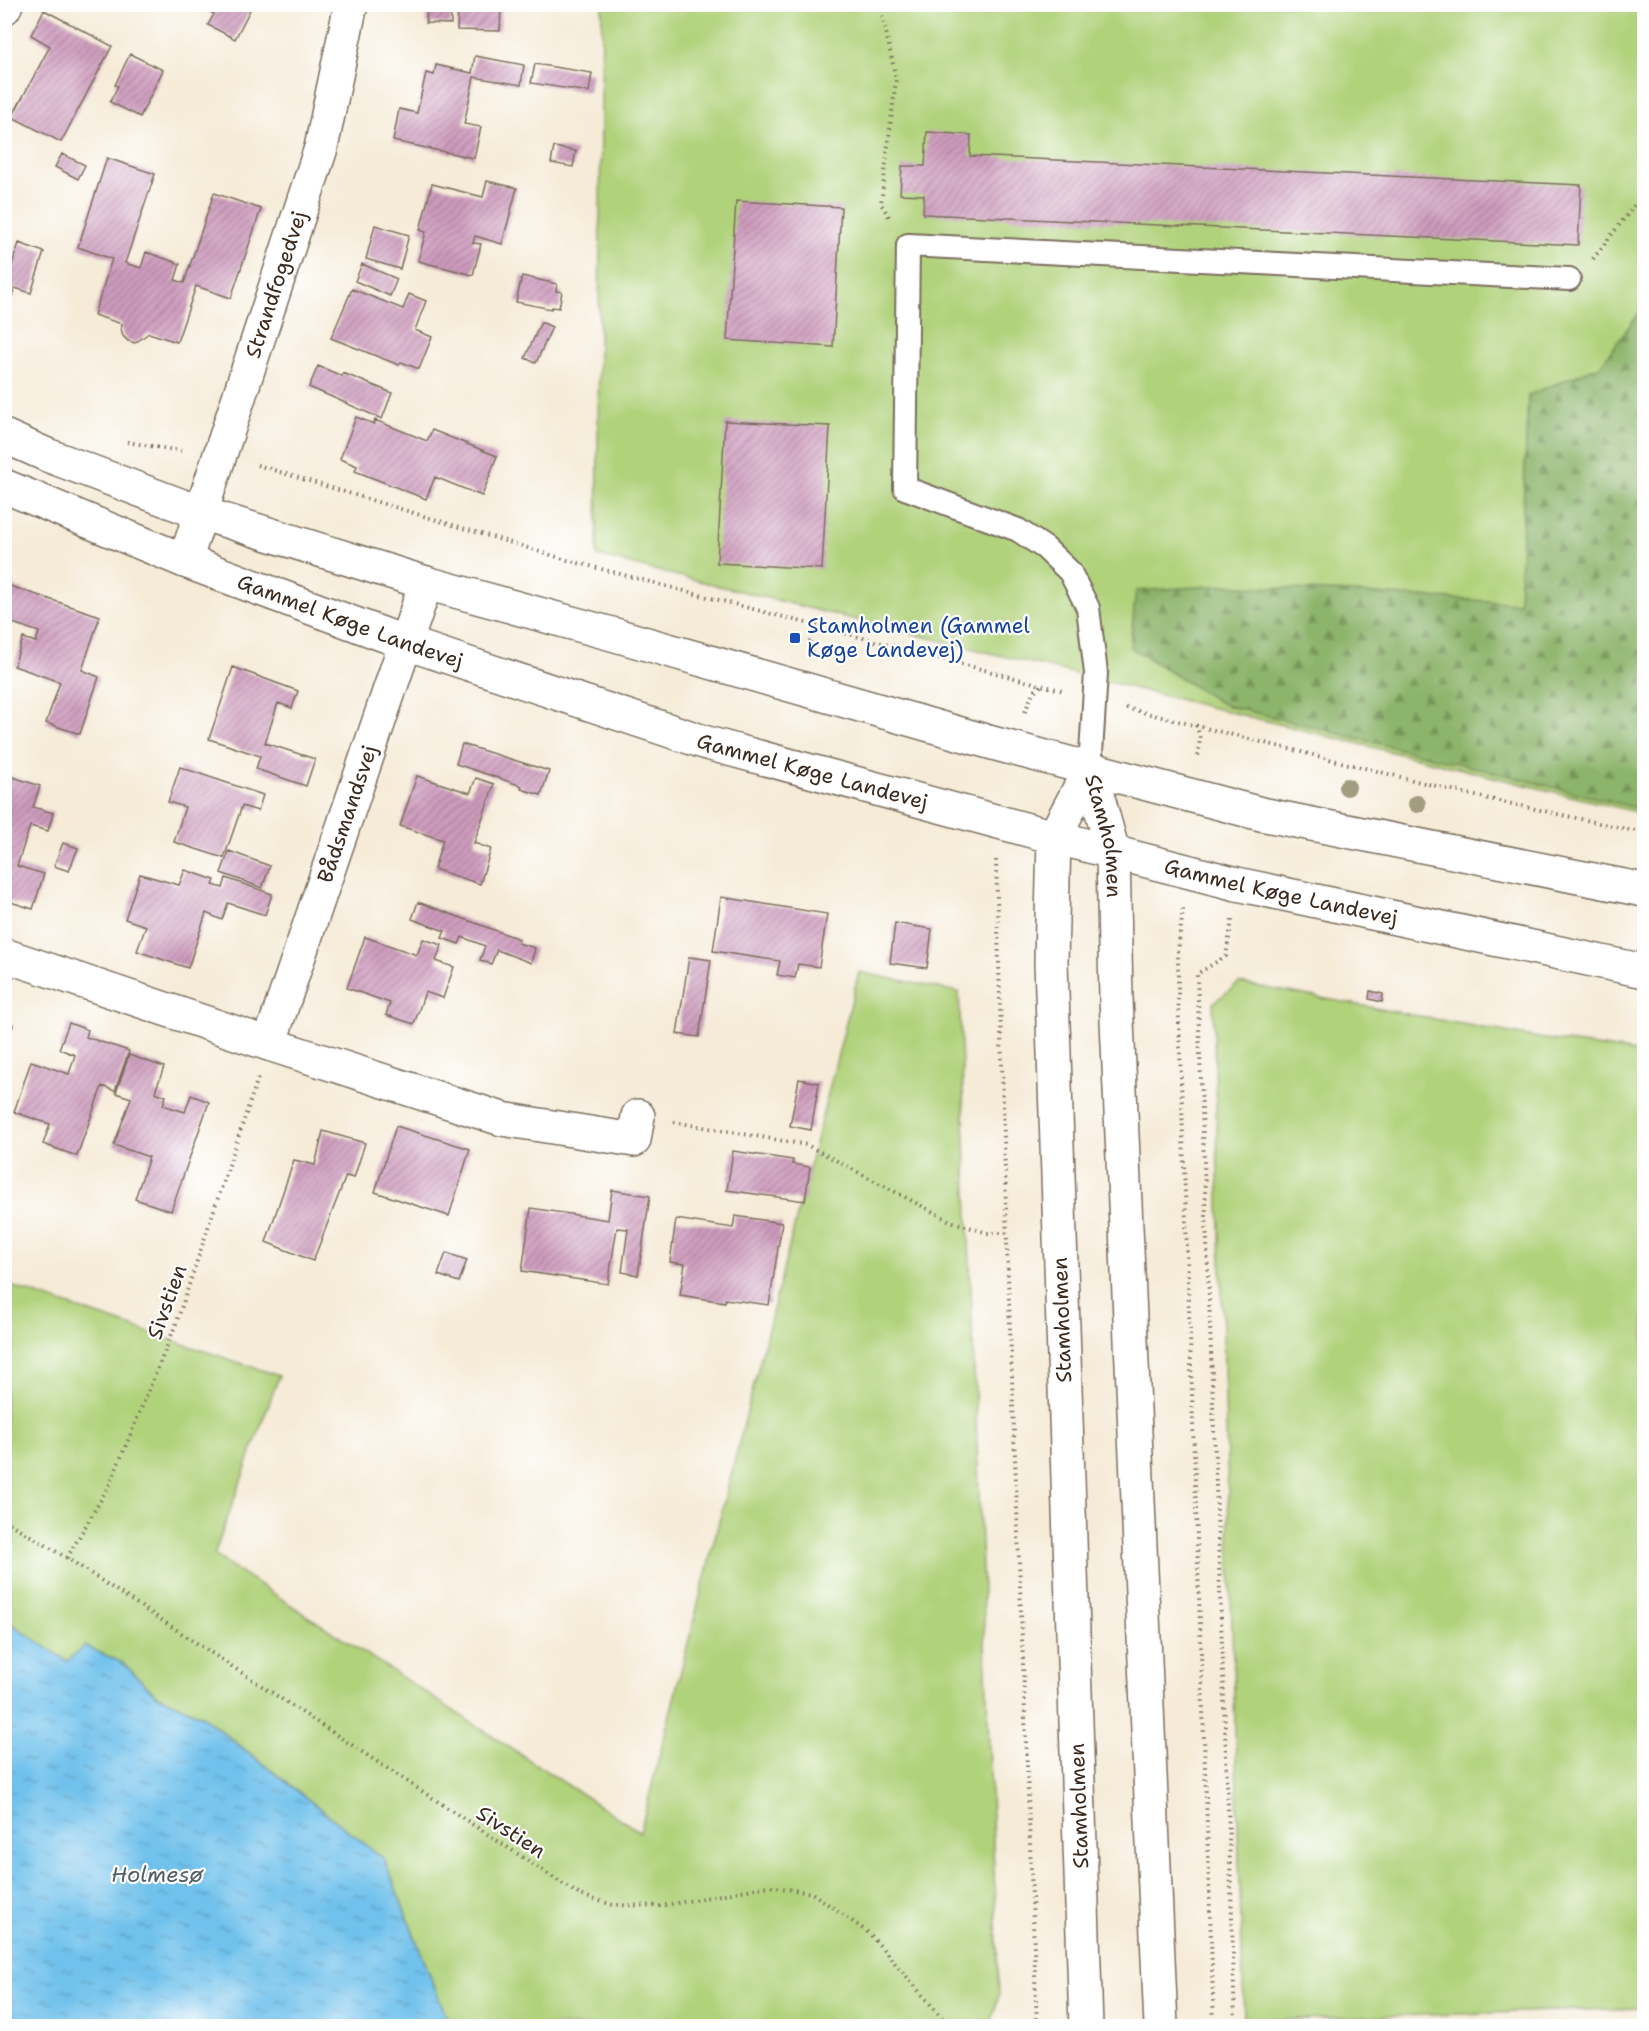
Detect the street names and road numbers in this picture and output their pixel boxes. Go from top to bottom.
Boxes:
street label: Strandfogedvej [239,207,313,362]
street label: Gammel Køge Landevej [233,568,467,675]
street label: Gammel Køge Landevej [693,727,931,816]
street label: Bådsmandsvej [311,741,384,886]
street label: Stamholmen [1078,771,1128,898]
street label: Gammel Køge Landevej [1161,852,1400,932]
street label: Stamholmen [1046,1257,1078,1383]
street label: Sivstien [141,1261,193,1343]
street label: Stamholmen [1063,1743,1095,1869]
street label: Sivstien [471,1799,551,1865]

